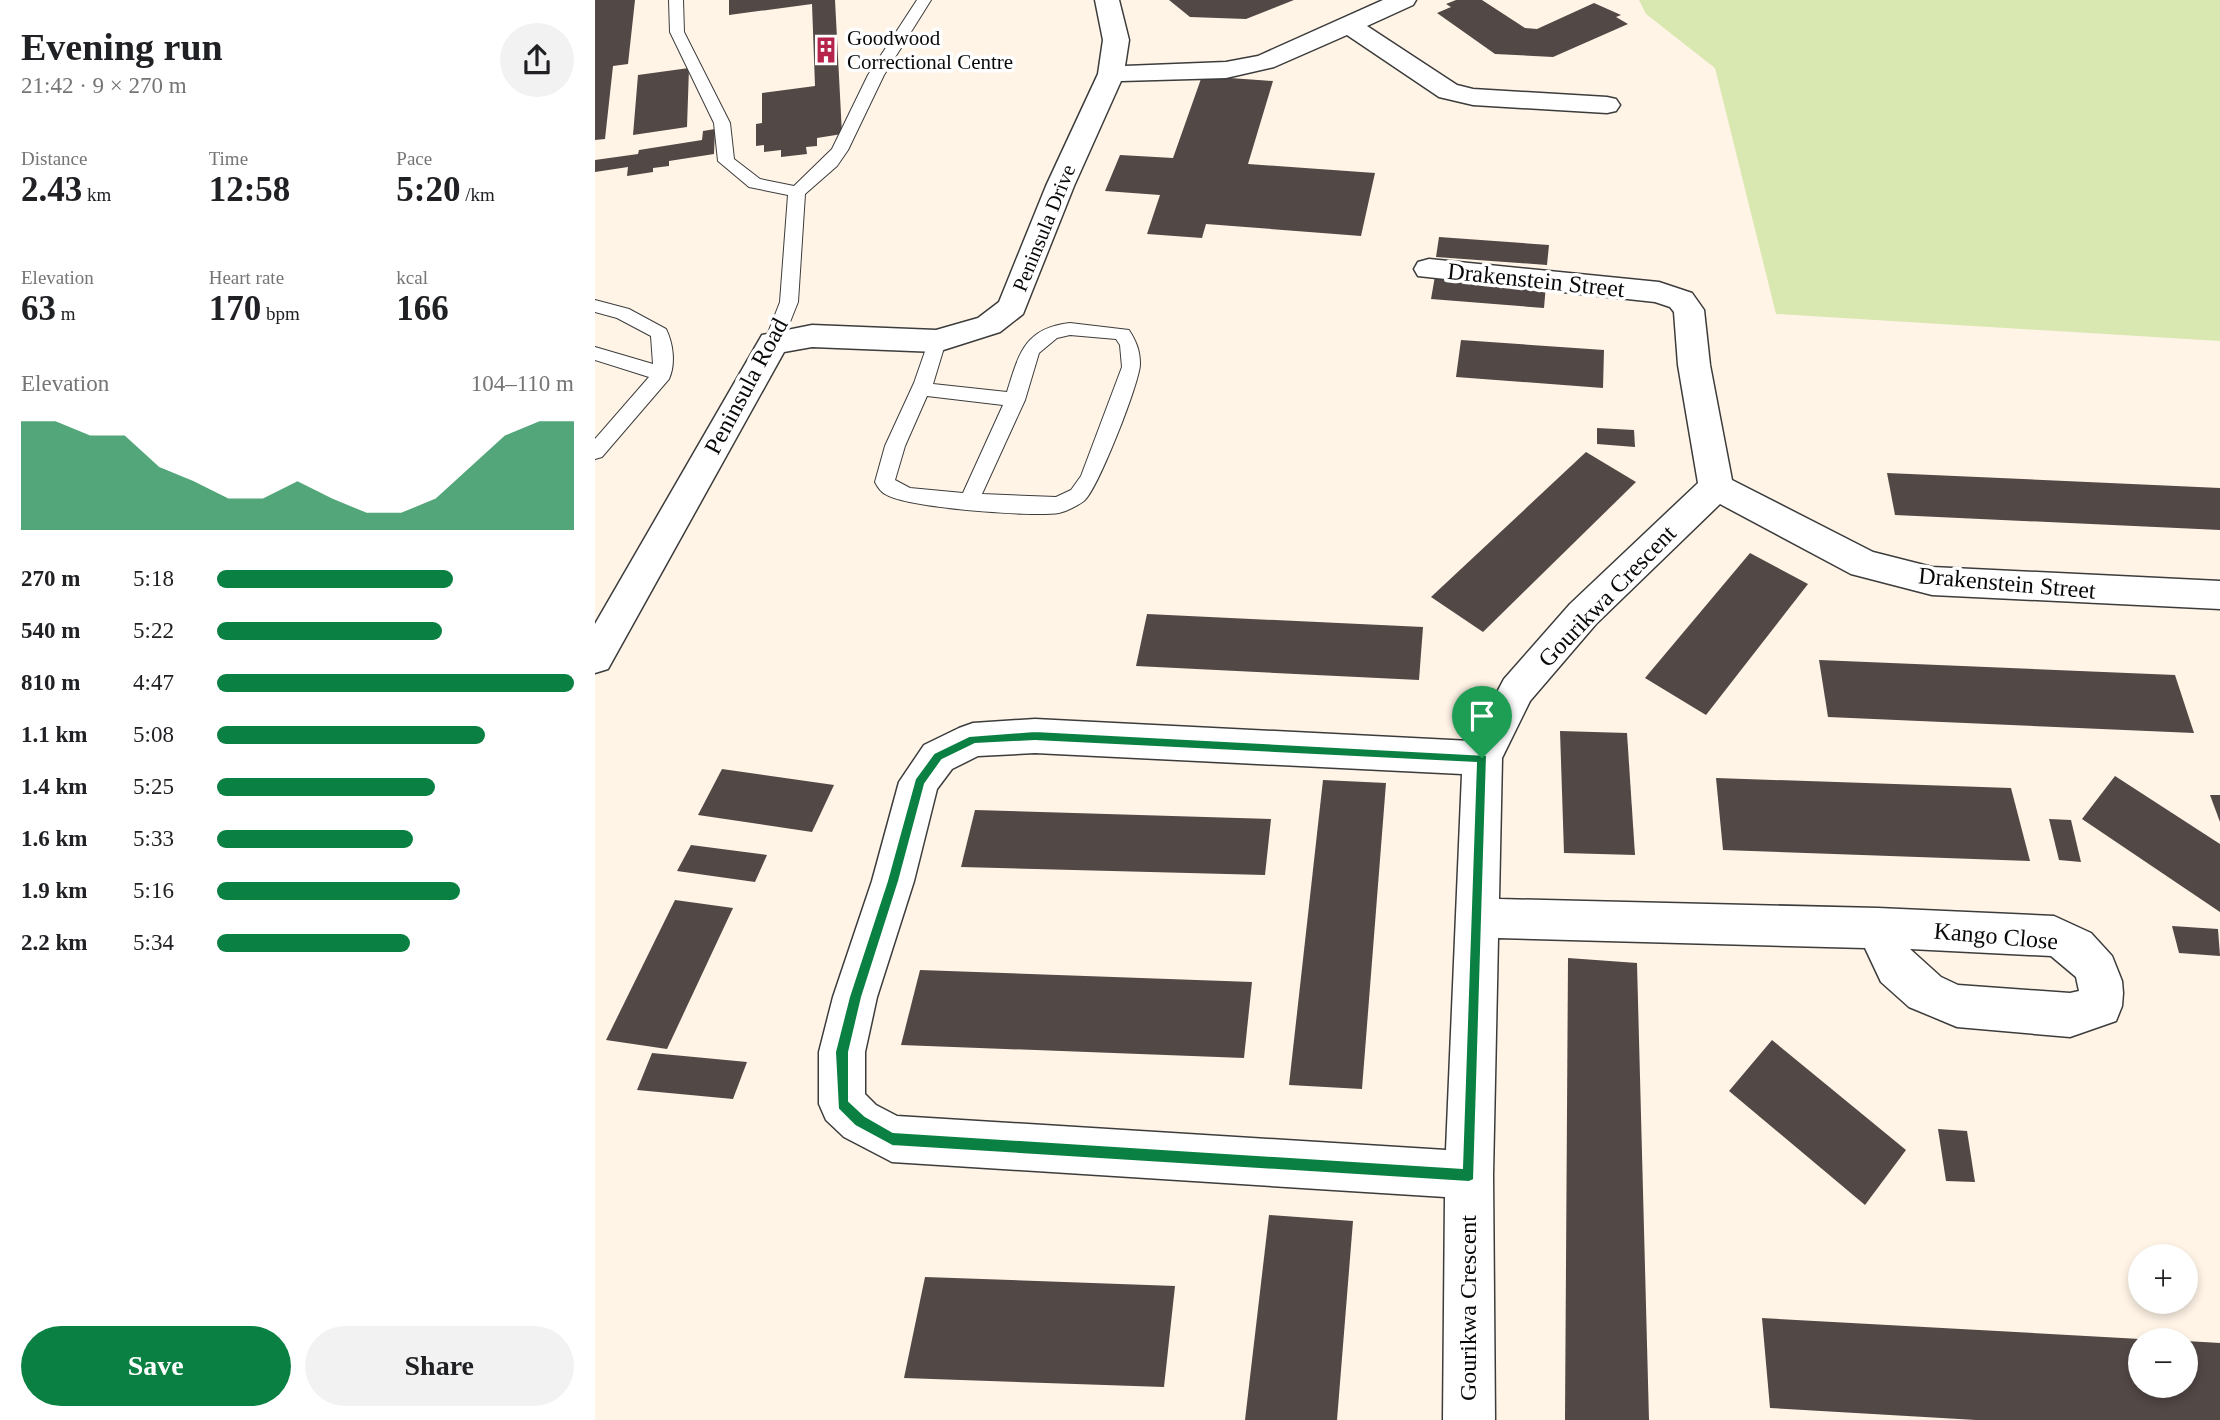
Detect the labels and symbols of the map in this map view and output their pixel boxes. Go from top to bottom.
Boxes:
place label: Goodwood Correctional Centre [847,26,1013,74]
building icon: Goodwood Correctional Centre [811,35,841,65]
street label: Peninsula Drive [1008,161,1080,295]
street label: Drakenstein Street [1446,258,1626,302]
street label: Peninsula Road [699,314,793,458]
street label: Gourikwa Crescent [1533,520,1681,672]
street label: Drakenstein Street [1917,562,2097,604]
pin [1452,686,1512,758]
street label: Kango Close [1933,918,2059,954]
street label: Gourikwa Crescent [1455,1215,1481,1401]

